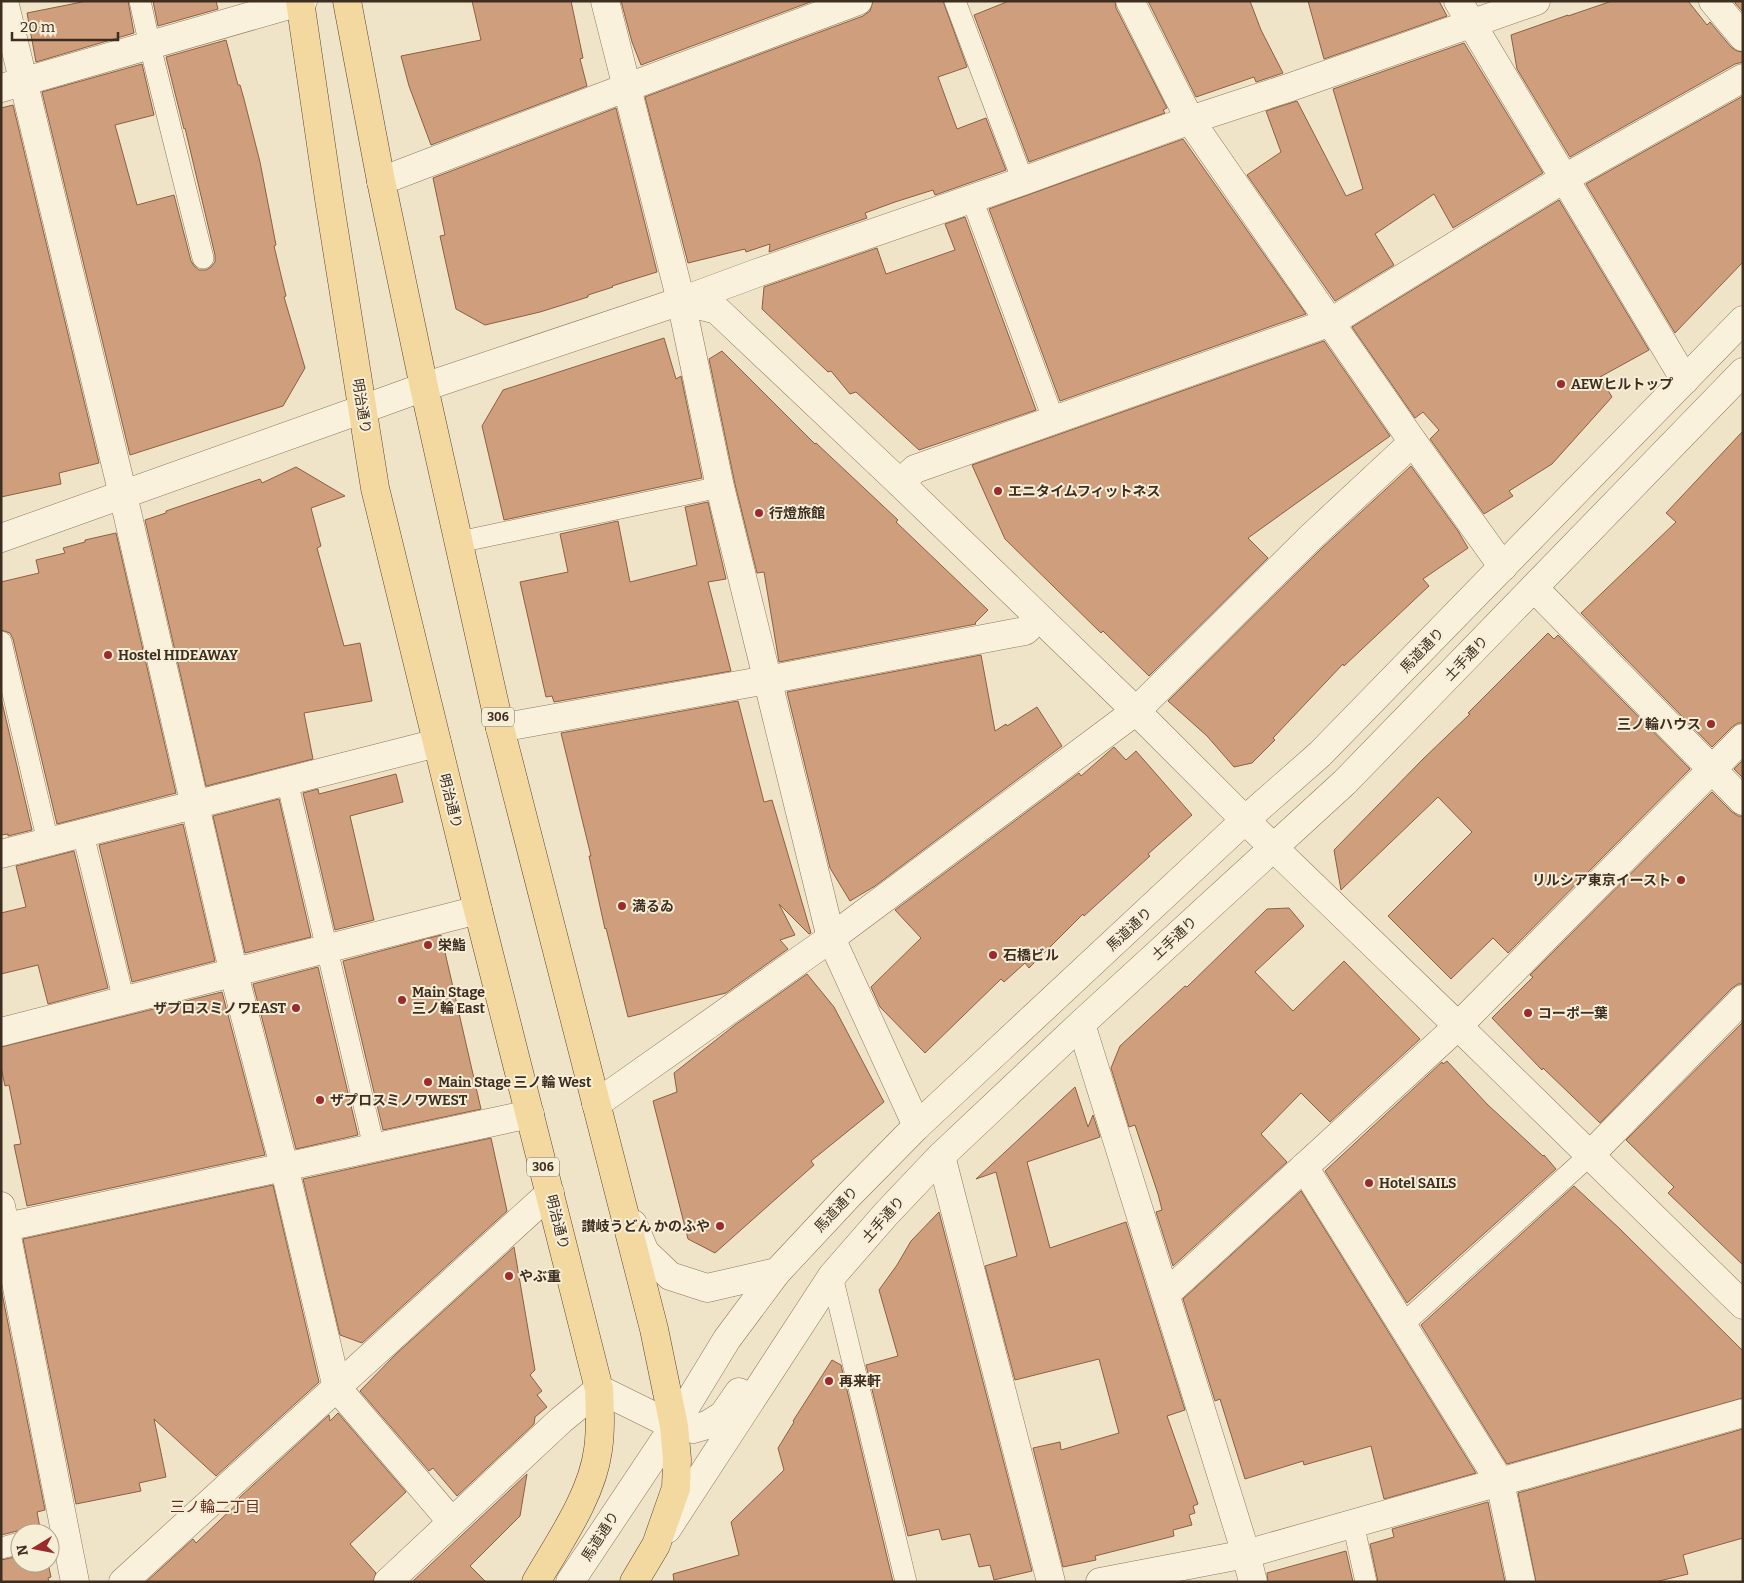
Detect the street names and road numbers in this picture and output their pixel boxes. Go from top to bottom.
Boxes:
street label: 明治通り [349,377,374,435]
street label: 馬道通り [1397,624,1448,676]
street label: 土手通り [1441,632,1492,684]
road number: 306 [482,708,514,726]
street label: 明治通り [435,772,466,830]
street label: 馬道通り [1103,904,1156,955]
street label: 土手通り [1148,913,1201,964]
road number: 306 [527,1158,559,1176]
street label: 馬道通り [811,1183,862,1236]
street label: 明治通り [542,1193,573,1251]
street label: 土手通り [858,1193,908,1246]
street label: 馬道通り [578,1508,623,1564]

